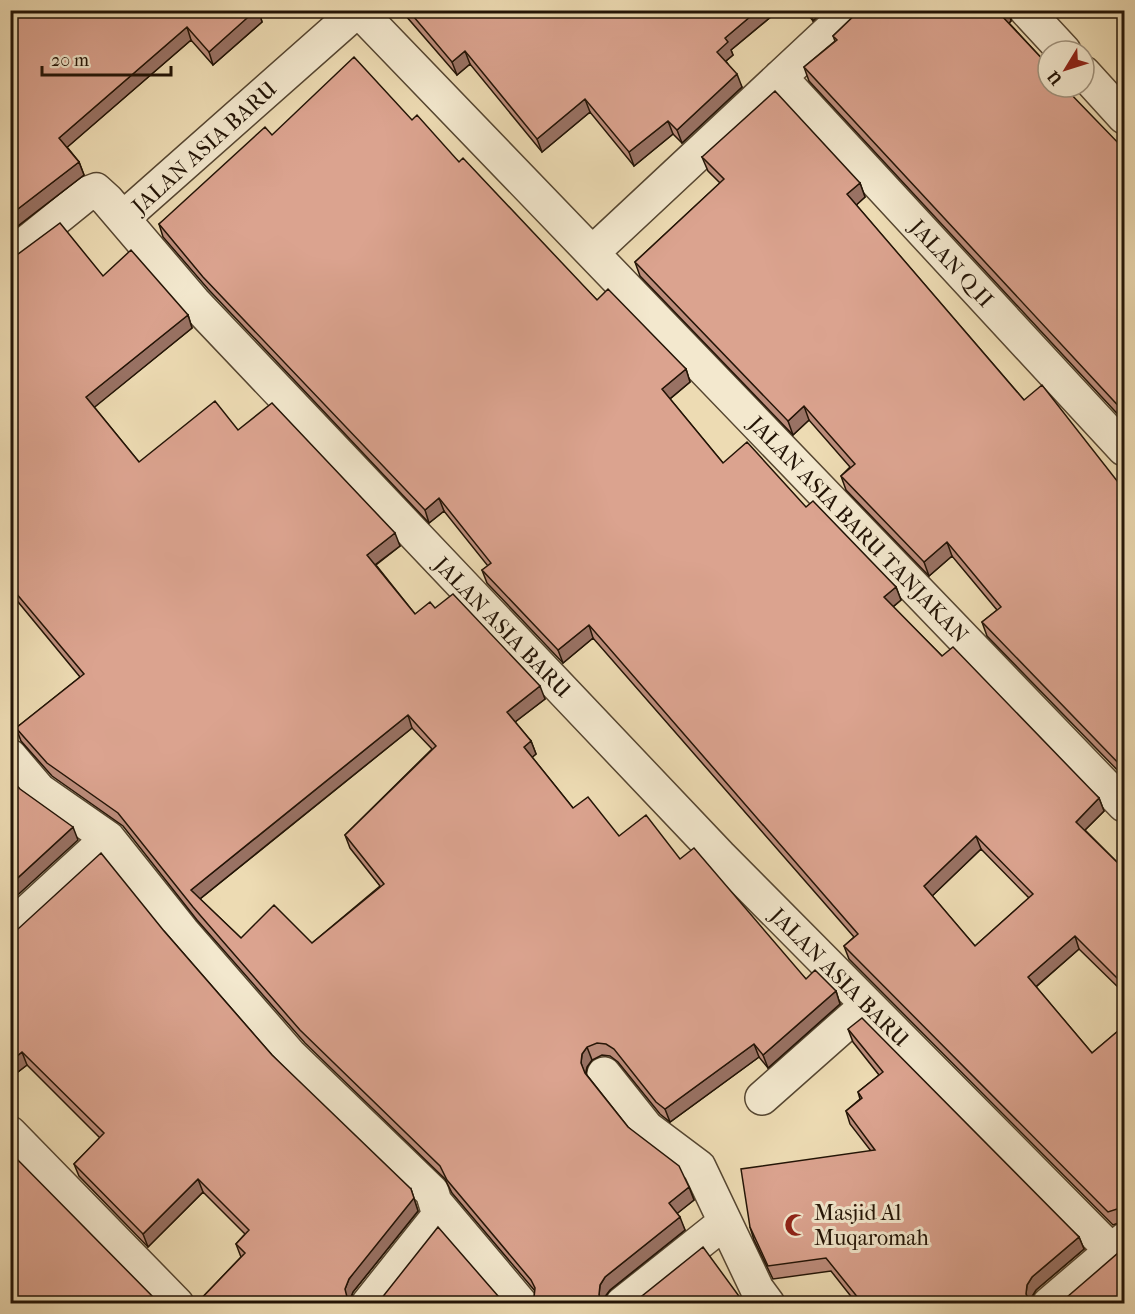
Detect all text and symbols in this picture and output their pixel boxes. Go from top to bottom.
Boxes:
scale bar [42,39,171,77]
north arrow [1036,39,1096,99]
text: 20 m [51,50,89,71]
text: U [1043,67,1067,89]
street label: JALAN ASIA BARU [125,76,282,221]
street label: JALAN Q II [903,213,999,313]
street label: JALAN ASIA BARU TANJAKAN [742,410,974,649]
street label: JALAN ASIA BARU [427,550,576,704]
street label: JALAN ASIA BARU [763,901,914,1053]
place label: Masjid Al Muqaromah [814,1200,930,1251]
mosque icon: Masjid Al Muqaromah [783,1212,809,1238]

